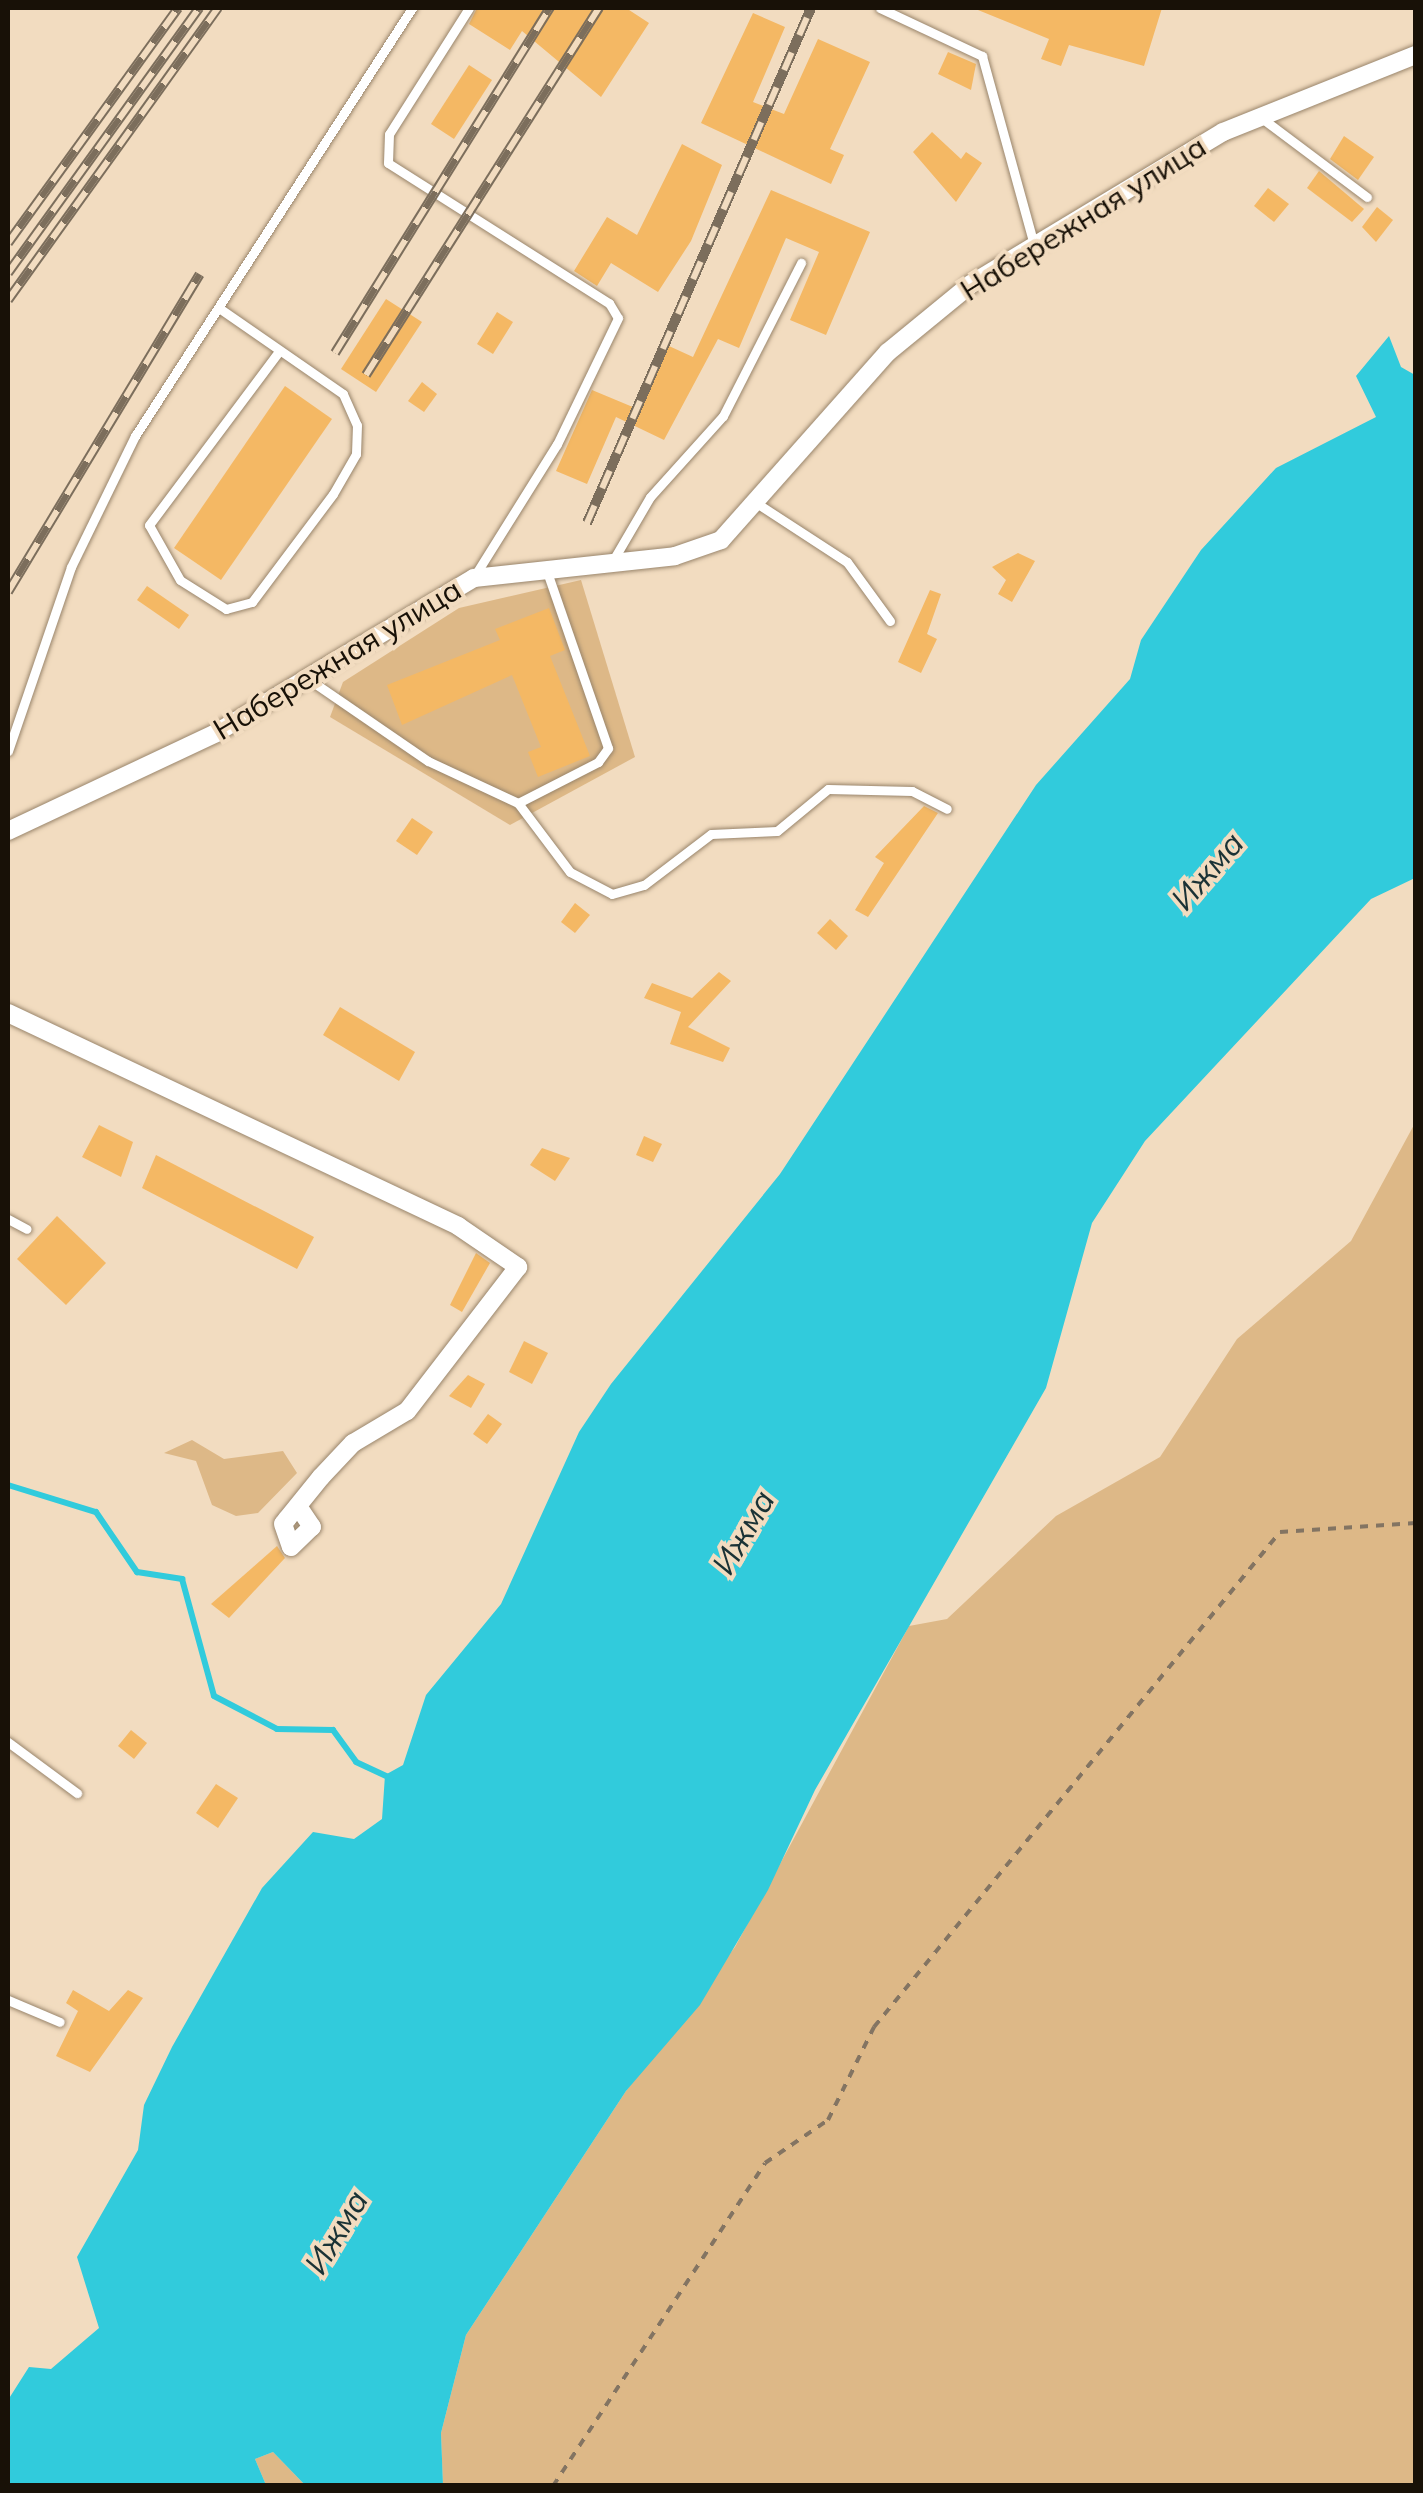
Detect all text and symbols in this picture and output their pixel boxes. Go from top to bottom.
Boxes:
street label: Набережная улица [954,128,1212,308]
street label: Набережная улица [207,571,467,747]
water label: Ижма [1163,824,1251,918]
water label: Ижма [704,1483,782,1581]
water label: Ижма [296,2183,376,2281]

